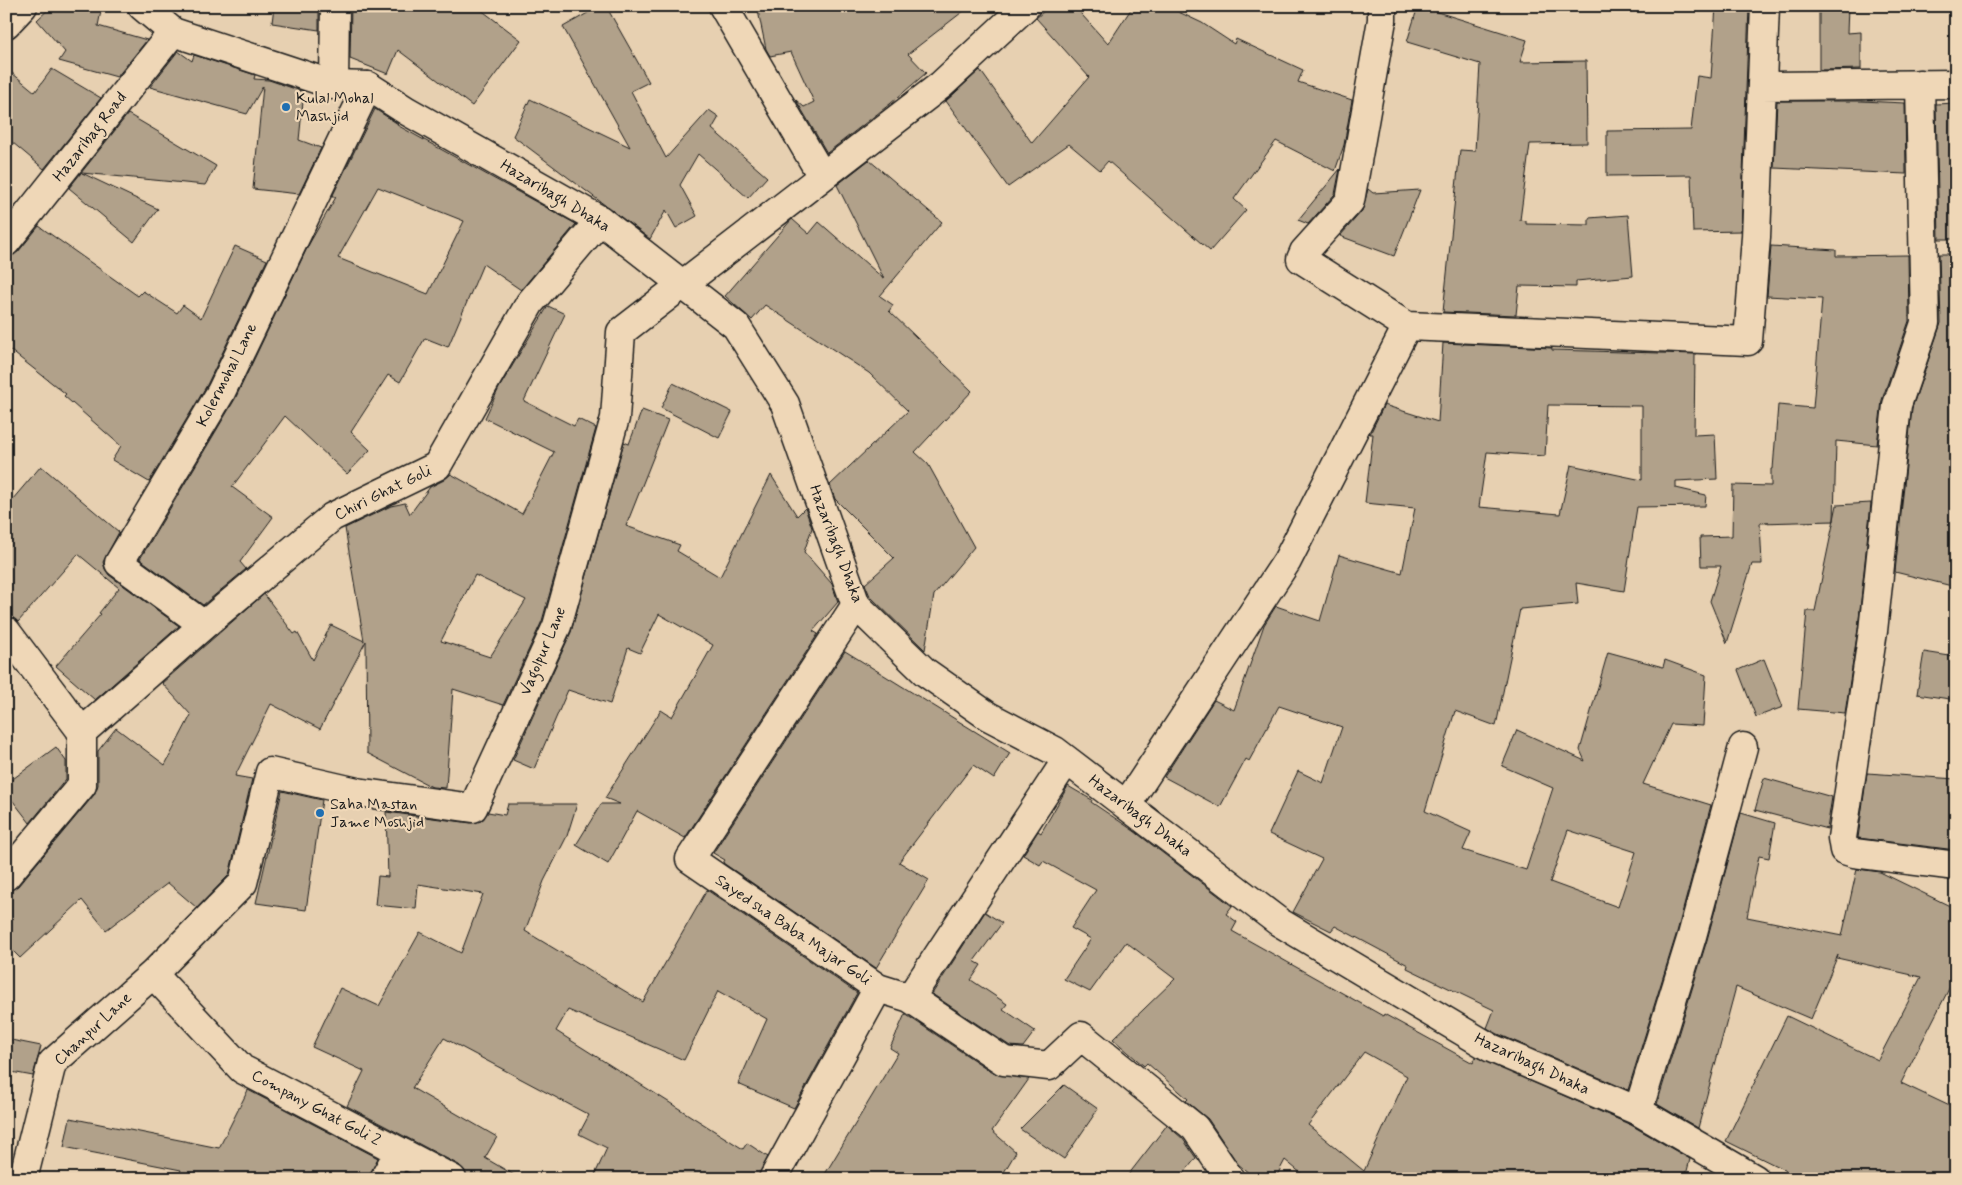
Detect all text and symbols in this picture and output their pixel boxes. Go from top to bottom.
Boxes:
street label: Hazaribag Road [48,88,133,187]
place label: Kulal Mohal Mashjid [296,88,373,127]
marker: Kulal Mohal Mashjid [280,101,292,113]
street label: Hazaribagh Dhaka [496,155,614,238]
street label: Kolermohal Lane [192,319,262,431]
street label: Chiri Ghat Goli [331,460,435,526]
street label: Hazaribagh Dhaka [803,482,868,607]
street label: Vagolpur Lane [515,603,572,699]
street label: Hazaribagh Dhaka [1083,770,1196,863]
place label: Saha Mastan Jame Moshjid [330,794,424,833]
marker: Saha Mastan Jame Moshjid [314,807,326,819]
street label: Sayed sha Baba Majar Goli [711,870,875,990]
street label: Chanpur Lane [50,988,136,1070]
street label: Hazaribagh Dhaka [1471,1028,1593,1101]
street label: Company Ghat Goli 2 [248,1065,384,1151]

